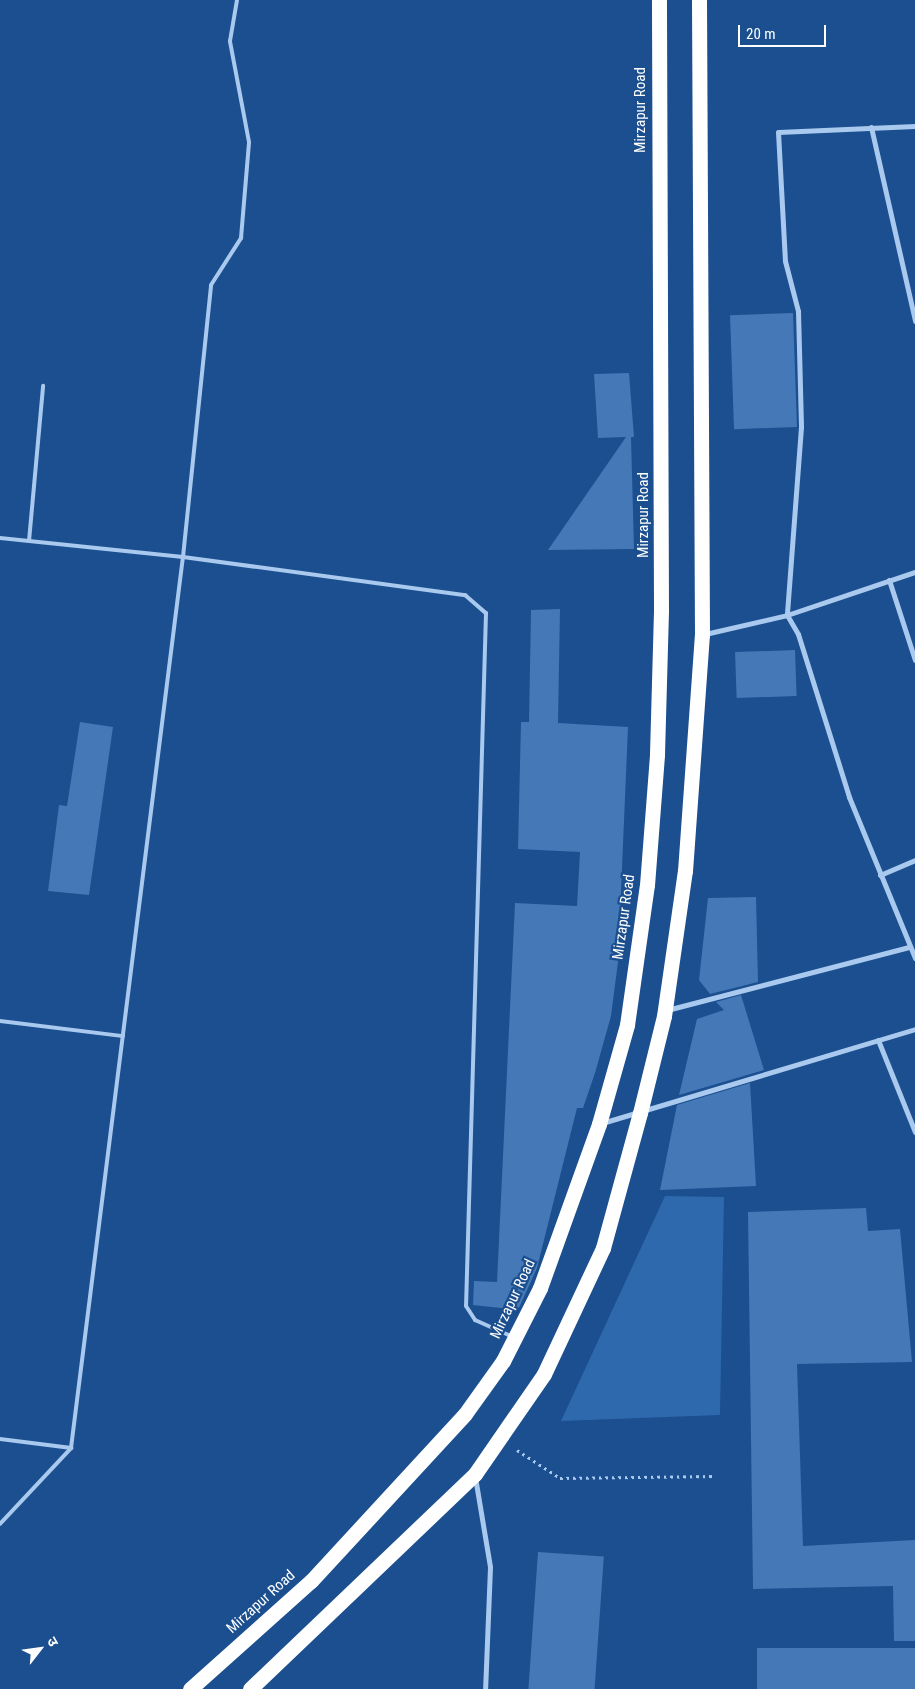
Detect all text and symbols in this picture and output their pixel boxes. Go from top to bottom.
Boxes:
scale bar [740,15,828,47]
text: 20 m [746,25,776,43]
street label: Mirzapur Road [632,67,650,153]
street label: Mirzapur Road [635,472,653,558]
street label: Mirzapur Road [609,873,639,961]
street label: Mirzapur Road [487,1256,539,1342]
street label: Mirzapur Road [223,1567,299,1637]
north arrow [15,1624,65,1674]
text: उ [44,1634,62,1649]

